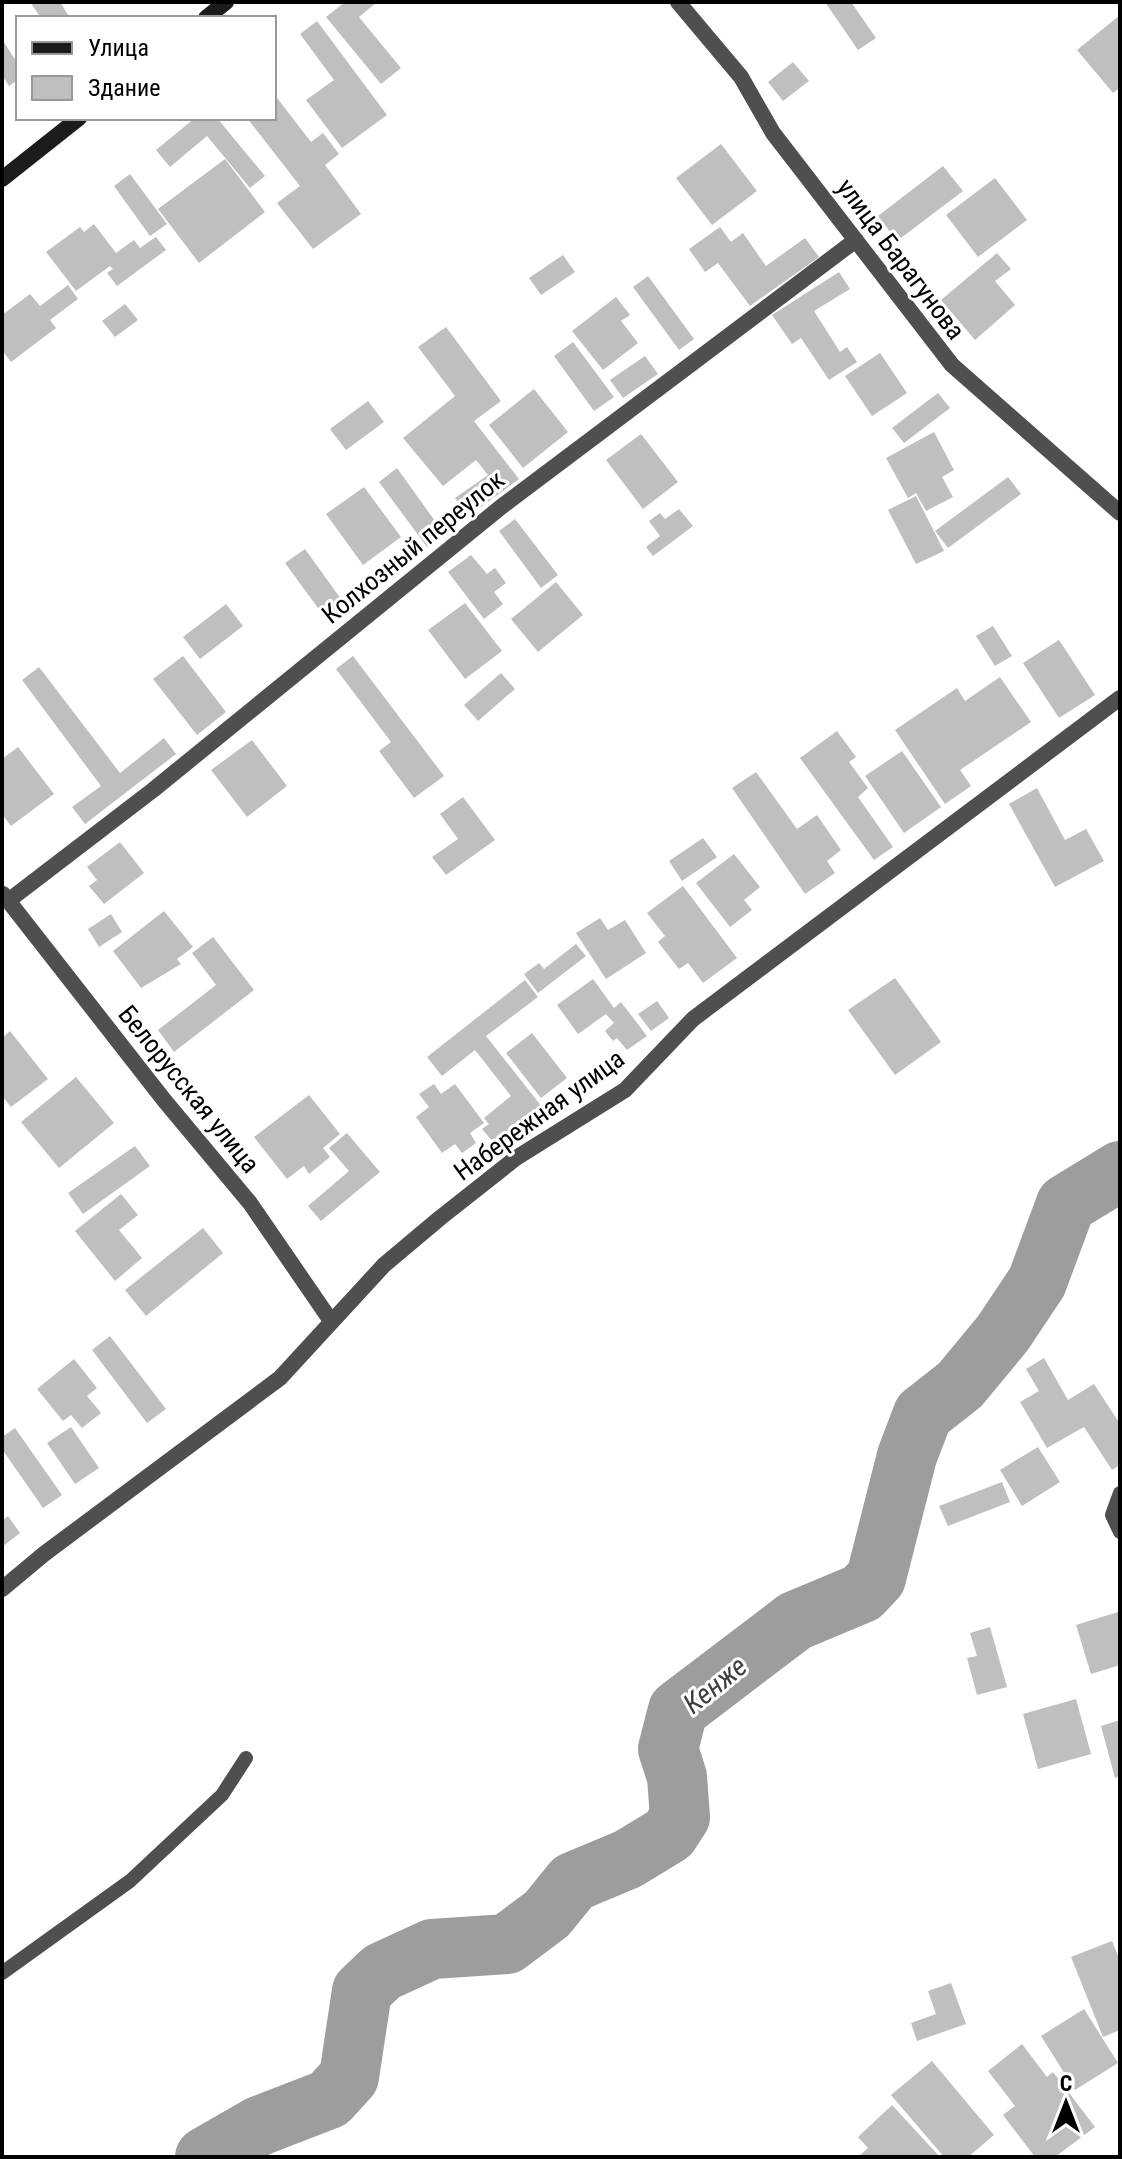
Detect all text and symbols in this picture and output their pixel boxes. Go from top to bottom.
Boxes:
legend [16,16,276,120]
text: Улица [88,34,149,62]
text: Здание [88,74,160,102]
street label: улица Барагунова [831,173,971,345]
street label: Колхозный переулок [316,464,511,630]
street label: Белорусская улица [112,999,266,1179]
street label: Набережная улица [448,1043,630,1187]
water label: Кенже [677,1650,753,1720]
north arrow [1026,2063,1106,2143]
text: С [1060,2071,1072,2096]

